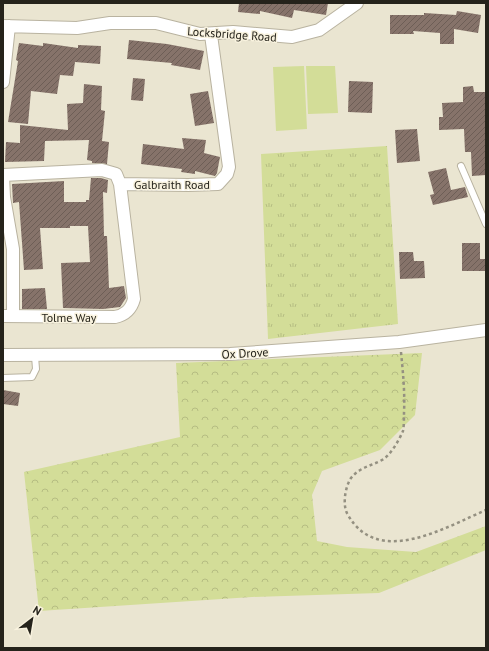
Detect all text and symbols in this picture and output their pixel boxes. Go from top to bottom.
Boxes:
street label: Locksbridge Road [187,23,277,45]
street label: Galbraith Road [134,177,210,192]
street label: Tolme Way [42,310,97,325]
street label: Ox Drove [221,344,269,362]
north arrow [12,599,52,639]
text: N [30,603,44,618]

